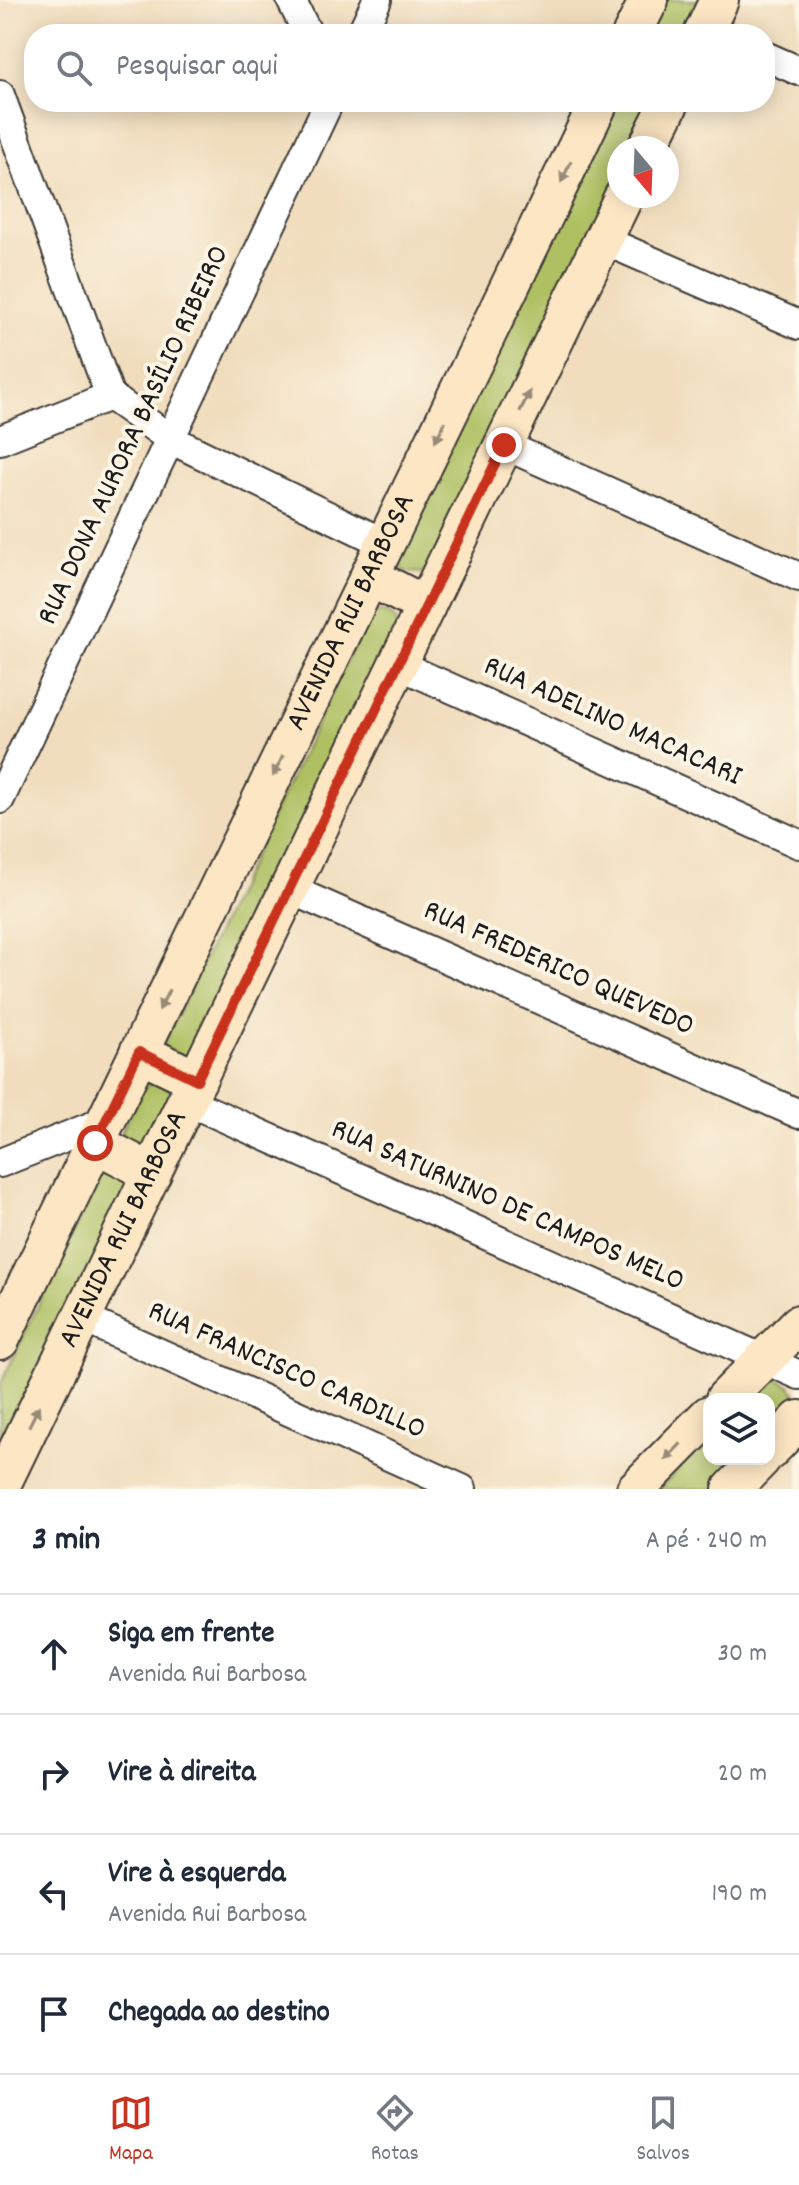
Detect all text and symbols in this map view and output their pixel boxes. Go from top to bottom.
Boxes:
search box [24,24,775,112]
icon: search [52,46,96,90]
text: Pesquisar aqui [116,47,278,90]
north arrow [607,136,679,208]
one-way arrow [559,161,572,184]
street label: RUA DONA AURORA BASÍLIO RIBEIRO [28,239,242,633]
one-way arrow [518,389,532,412]
one-way arrow [433,420,447,443]
route end [486,427,522,463]
street label: AVENIDA RUI BARBOSA [276,487,428,739]
street label: RUA ADELINO MACACARI [476,647,748,799]
one-way arrow [271,755,285,778]
street label: RUA FREDERICO QUEVEDO [416,891,700,1049]
one-way arrow [157,989,171,1012]
street label: AVENIDA RUI BARBOSA [49,1104,200,1355]
street label: RUA SATURNINO DE CAMPOS MELO [324,1110,690,1304]
route start [77,1125,113,1161]
street label: RUA FRANCISCO CARDILLO [140,1291,432,1453]
map controls [703,1393,775,1465]
button: layers [703,1393,775,1465]
one-way arrow [27,1405,41,1428]
one-way arrow [664,1442,682,1461]
text: 3 min [32,1517,100,1566]
text: A pé · 240 m [646,1523,767,1560]
text: Siga em frente [108,1614,275,1657]
icon: ahead [32,1632,76,1676]
text: 30 m [717,1636,767,1673]
text: Avenida Rui Barbosa [108,1657,306,1694]
icon: right [32,1752,76,1796]
text: Vire à direita [108,1753,255,1796]
text: 20 m [718,1756,767,1793]
text: Vire à esquerda [108,1854,286,1897]
icon: left [32,1872,76,1916]
text: 190 m [711,1876,767,1913]
text: Avenida Rui Barbosa [108,1897,306,1934]
icon: arrive [32,1992,76,2036]
text: Chegada ao destino [108,1993,330,2036]
tab: Mapa [109,2091,153,2170]
tab: Rotas [371,2091,419,2170]
tab: Salvos [637,2091,690,2170]

